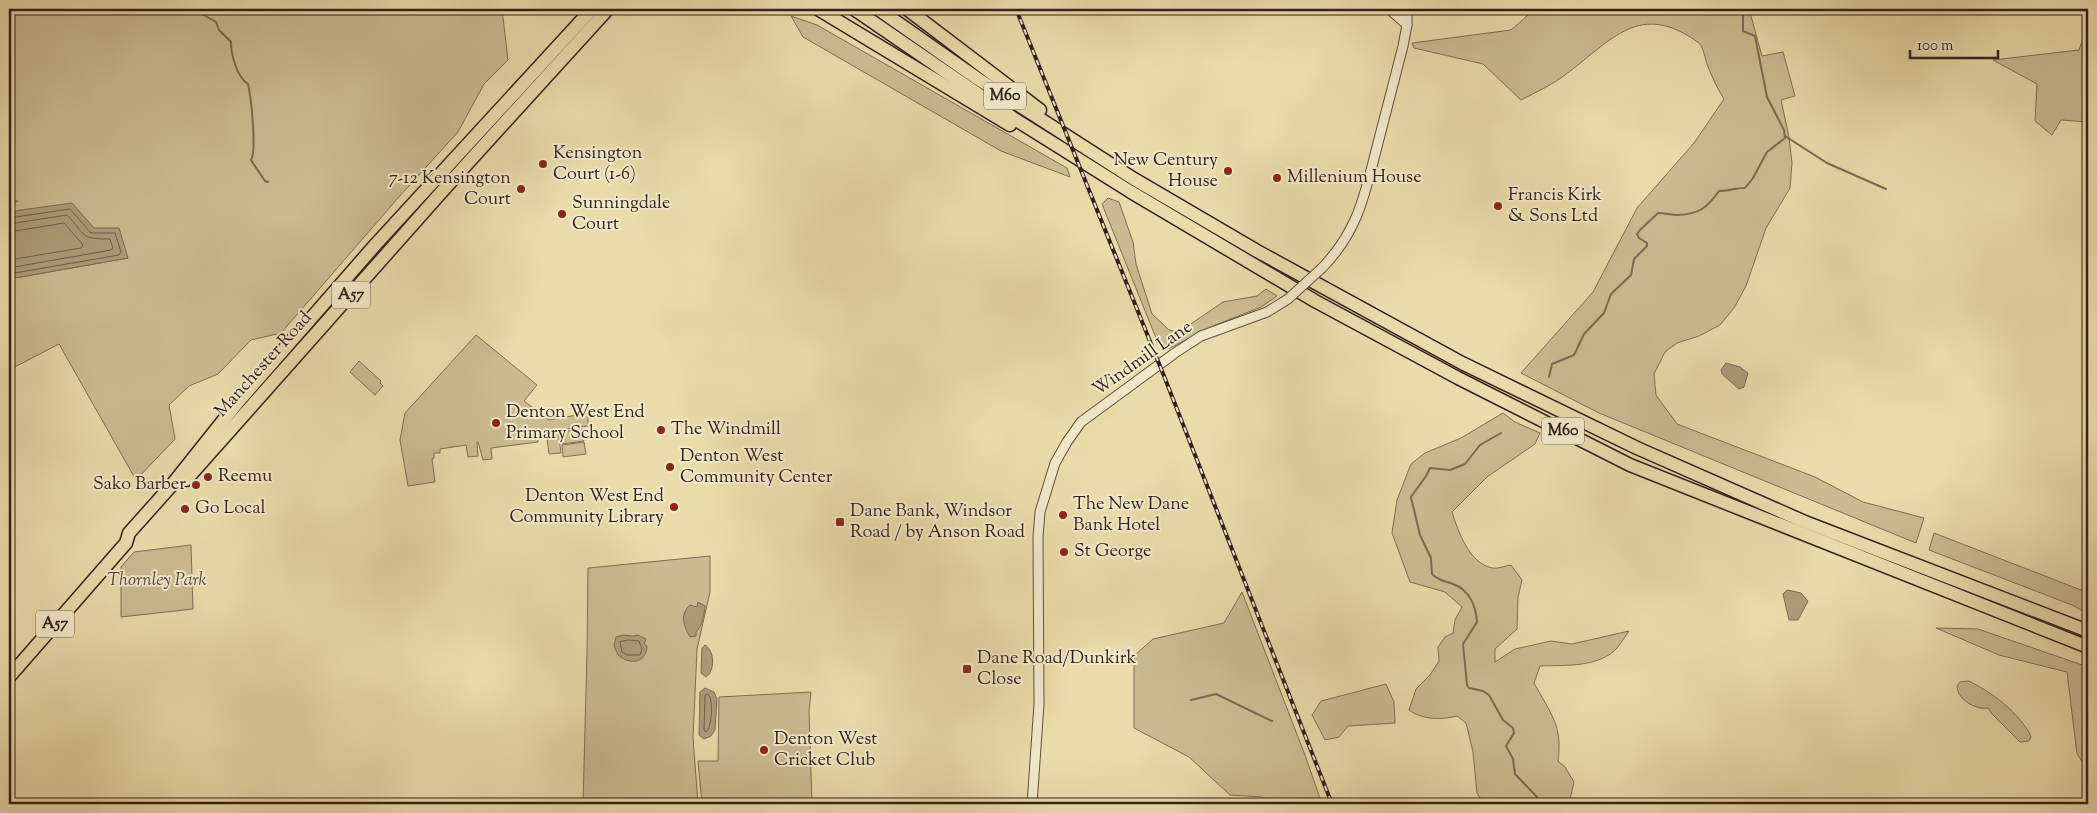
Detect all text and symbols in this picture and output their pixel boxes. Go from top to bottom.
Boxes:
scale bar [1910,28,1997,60]
text: 100 m [1917,36,1954,57]
road number: M60 [984,82,1026,110]
place label: Kensington Court (1-6) [553,141,643,188]
place label: New Century House [1113,148,1218,195]
marker: Kensington Court (1-6) [537,158,549,170]
marker: New Century House [1222,165,1234,177]
place label: Millenium House [1287,165,1422,191]
place label: 7-12 Kensington Court [389,166,511,213]
marker: Millenium House [1271,172,1283,184]
marker: 7-12 Kensington Court [515,183,527,195]
place label: Francis Kirk & Sons Ltd [1508,183,1602,230]
place label: Sunningdale Court [572,191,670,238]
marker: Francis Kirk & Sons Ltd [1492,200,1504,212]
marker: Sunningdale Court [556,208,568,220]
road number: A57 [332,282,370,308]
street label: Manchester Road [209,306,319,424]
street label: Windmill Lane [1088,315,1198,403]
place label: Denton West End Primary School [506,400,645,447]
marker: Denton West End Primary School [490,417,502,429]
place label: The Windmill [671,417,781,443]
road number: M60 [1542,418,1584,444]
marker: The Windmill [655,424,667,436]
place label: Denton West Community Center [680,444,833,491]
marker: Denton West Community Center [664,461,676,473]
place label: Reemu [218,464,272,490]
marker: Reemu [202,471,214,483]
place label: Sako Barber [93,472,186,498]
marker: Sako Barber [190,479,202,491]
place label: Denton West End Community Library [509,484,664,531]
place label: The New Dane Bank Hotel [1073,492,1189,539]
place label: Go Local [195,496,266,522]
place label: Dane Bank, Windsor Road / by Anson Road [850,499,1025,546]
marker: Denton West End Community Library [668,501,680,513]
marker: Go Local [179,503,191,515]
marker: The New Dane Bank Hotel [1057,509,1069,521]
marker: Dane Bank, Windsor Road / by Anson Road [834,516,846,528]
place label: St George [1074,539,1152,565]
marker: St George [1058,546,1070,558]
park label: Thornley Park [107,568,207,594]
road number: A57 [36,610,74,638]
place label: Dane Road/Dunkirk Close [977,646,1136,693]
marker: Dane Road/Dunkirk Close [961,663,973,675]
place label: Denton West Cricket Club [774,727,877,774]
marker: Denton West Cricket Club [758,744,770,756]

